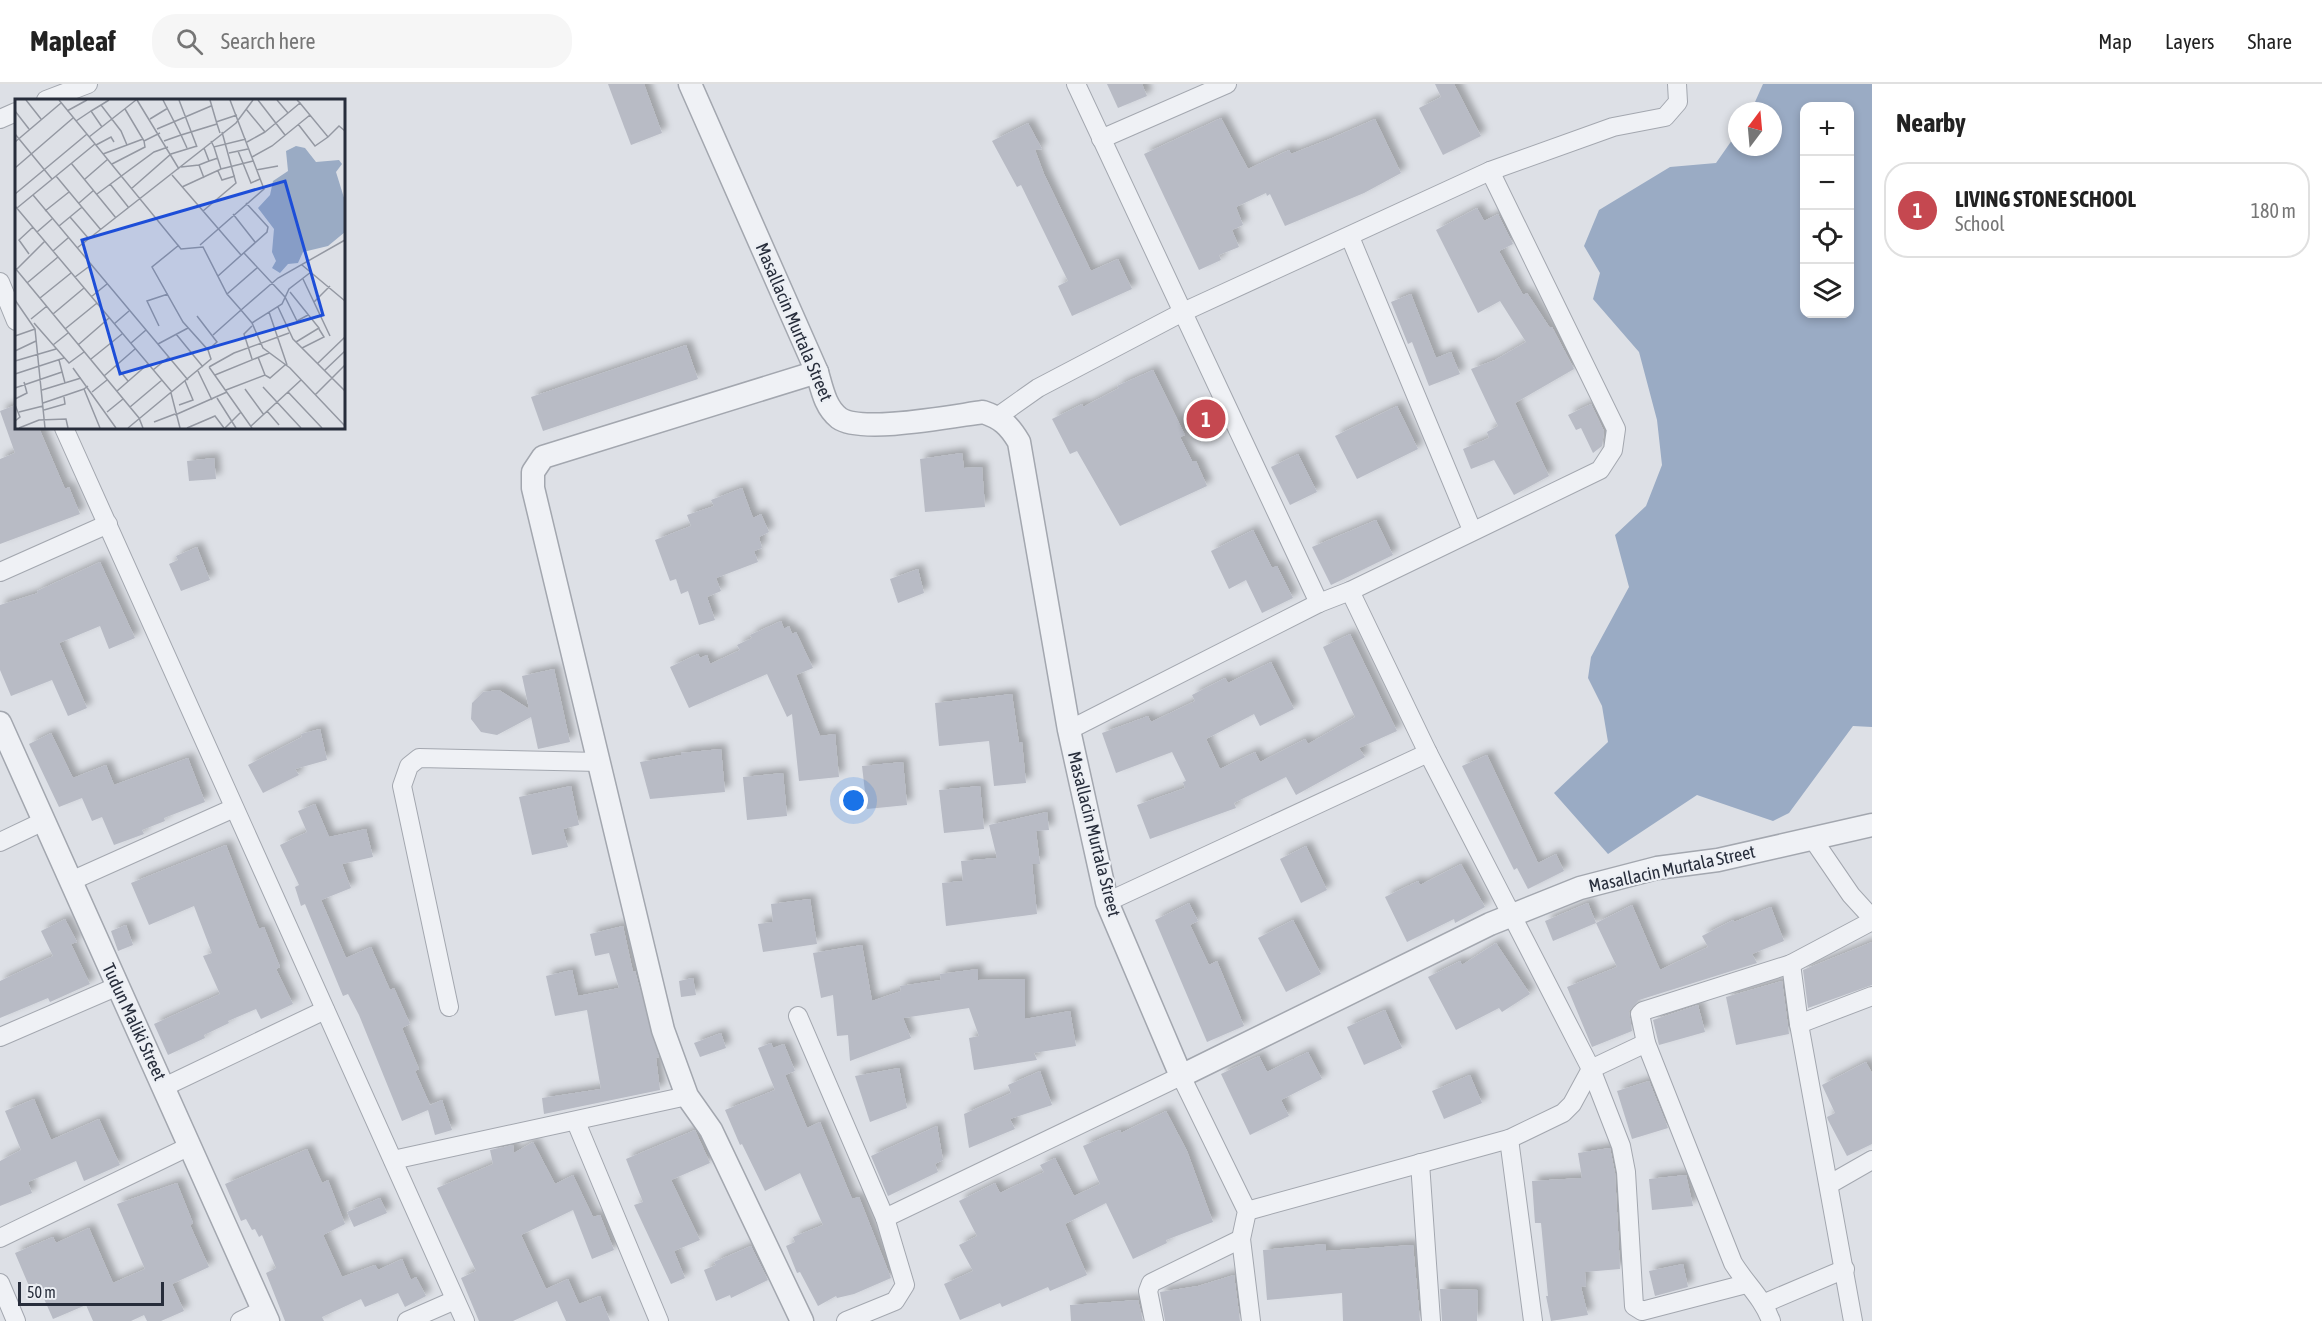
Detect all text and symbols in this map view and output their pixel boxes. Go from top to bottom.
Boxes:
search box [152,14,572,68]
text: Mapleaf [30,25,116,57]
icon: search [173,25,206,58]
text: Search here [221,28,316,54]
text: Map [2098,29,2132,53]
text: Layers [2165,29,2215,53]
text: Share [2248,29,2292,53]
inset map [15,99,345,429]
north arrow [1728,102,1782,156]
map controls [1800,102,1854,318]
button: + [1800,102,1854,156]
text: Nearby [1896,108,1966,138]
button: − [1800,156,1854,210]
text: LIVING STONE SCHOOL [1955,186,2136,212]
text: 1 [1913,199,1922,222]
text: 180 m [2251,199,2296,222]
button: locate [1800,210,1854,264]
text: School [1955,212,2005,235]
street label: Masallacin Murtala Street [752,240,837,404]
button: layers [1800,264,1854,318]
pin: 1 [1186,396,1226,442]
street label: Masallacin Murtala Street [1064,749,1125,919]
your location [839,786,868,815]
street label: Masallacin Murtala Street [1587,841,1757,896]
street label: Tudun Maliki Street [98,960,171,1084]
scale bar [18,1279,164,1306]
text: 50 m [27,1283,56,1301]

